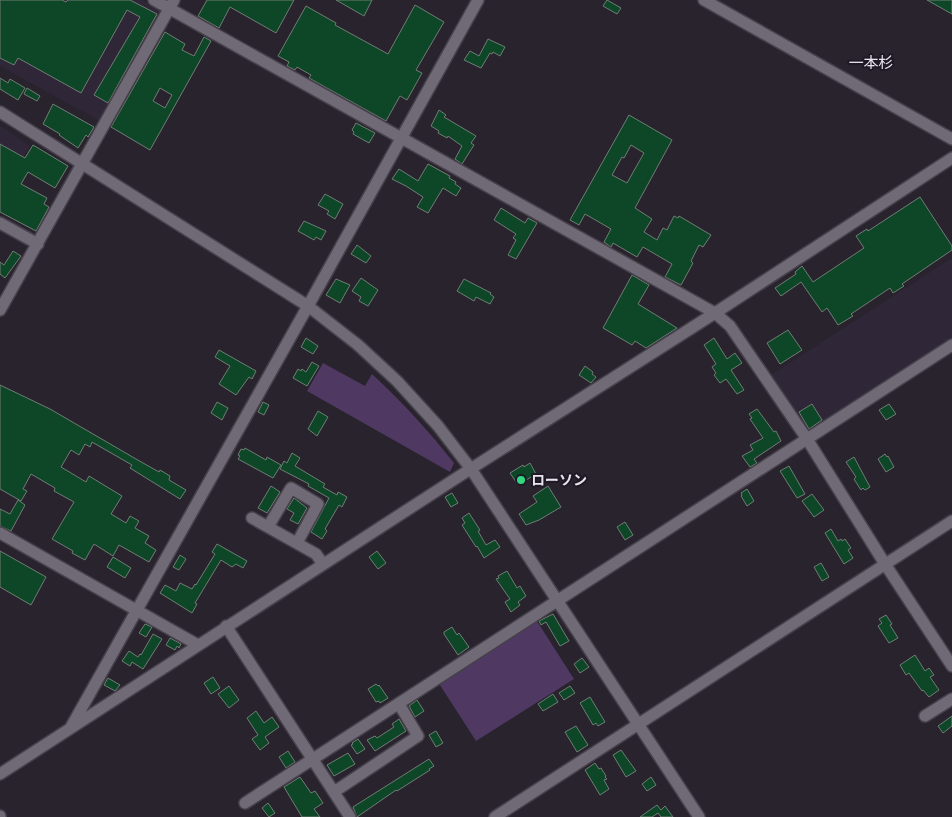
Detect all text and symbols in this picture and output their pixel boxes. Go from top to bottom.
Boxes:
district label: 一本杉 [848,53,894,72]
place label: ローソン [531,471,587,489]
marker: ローソン [515,474,527,486]

